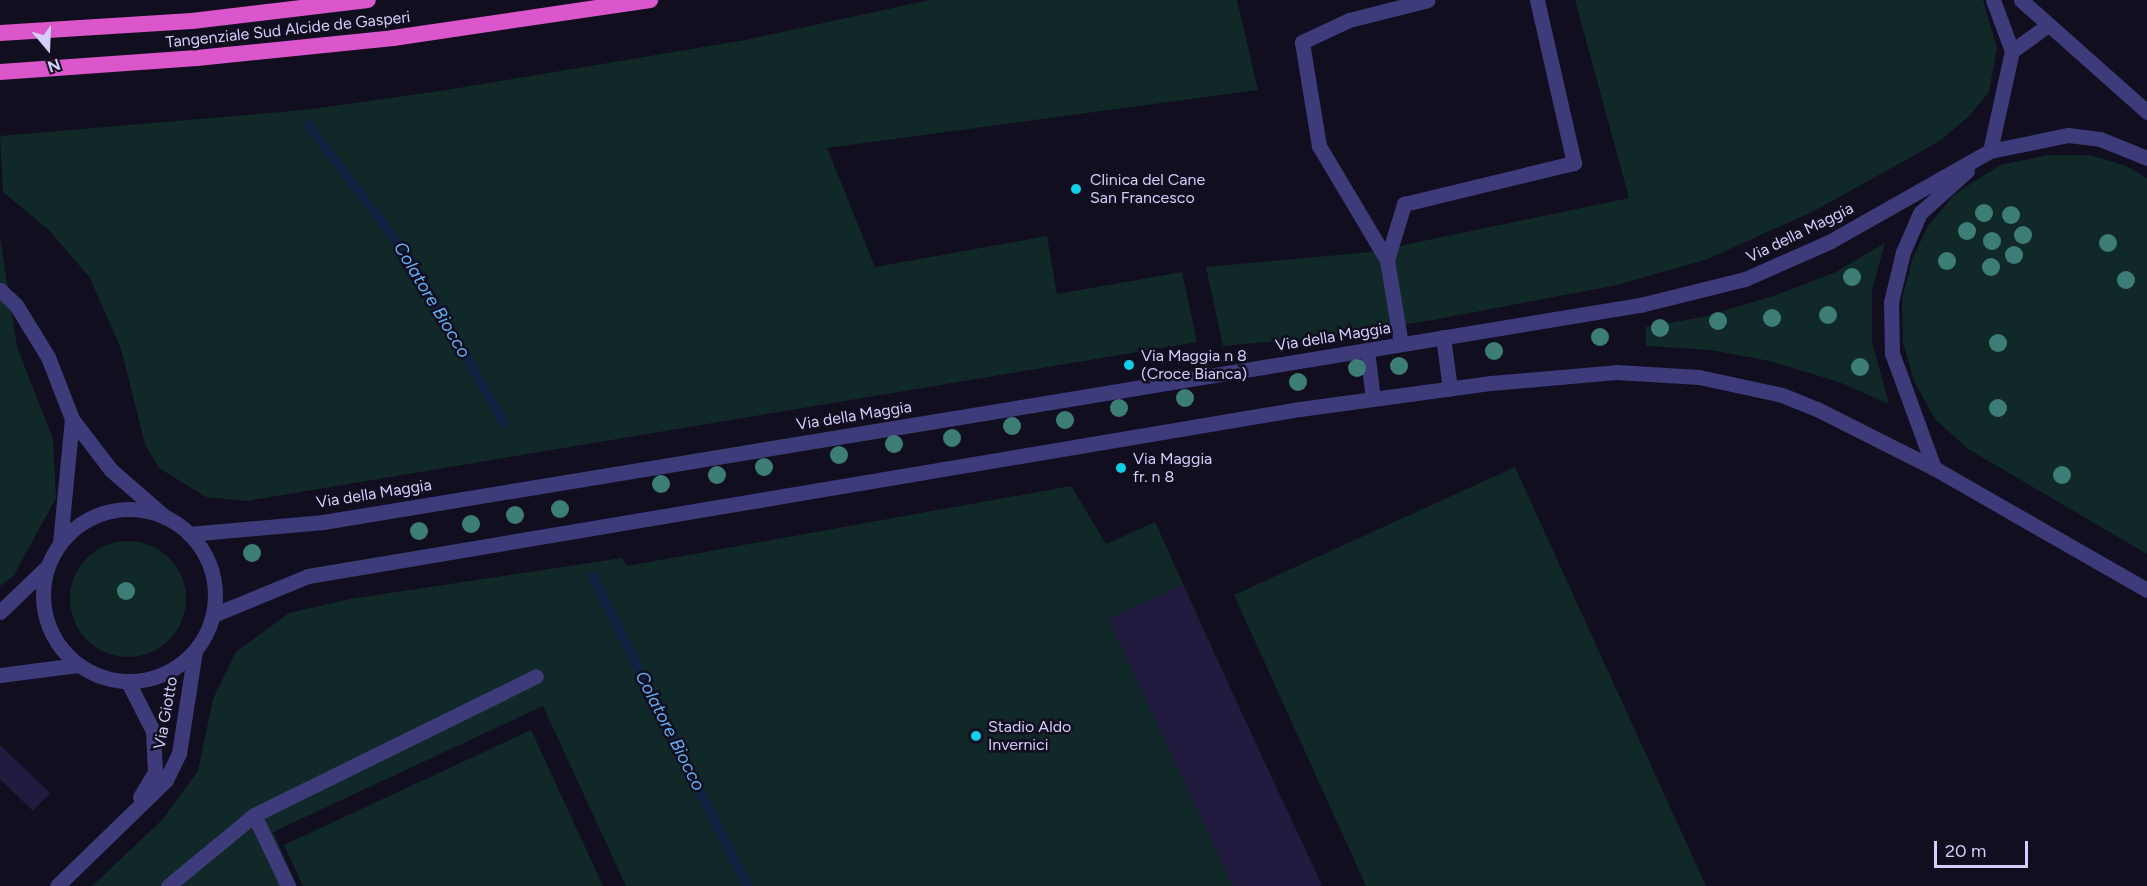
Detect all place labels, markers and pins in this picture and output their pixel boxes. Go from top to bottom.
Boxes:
place label: Clinica del Cane San Francesco [1090,170,1205,208]
marker: Clinica del Cane San Francesco [1067,180,1085,198]
place label: Via Maggia n 8 (Croce Bianca) [1141,346,1247,384]
marker: Via Maggia n 8 (Croce Bianca) [1122,358,1136,372]
place label: Via Maggia fr. n 8 [1133,449,1212,487]
marker: Via Maggia fr. n 8 [1114,461,1128,475]
place label: Stadio Aldo Invernici [988,717,1071,755]
marker: Stadio Aldo Invernici [969,729,983,743]

